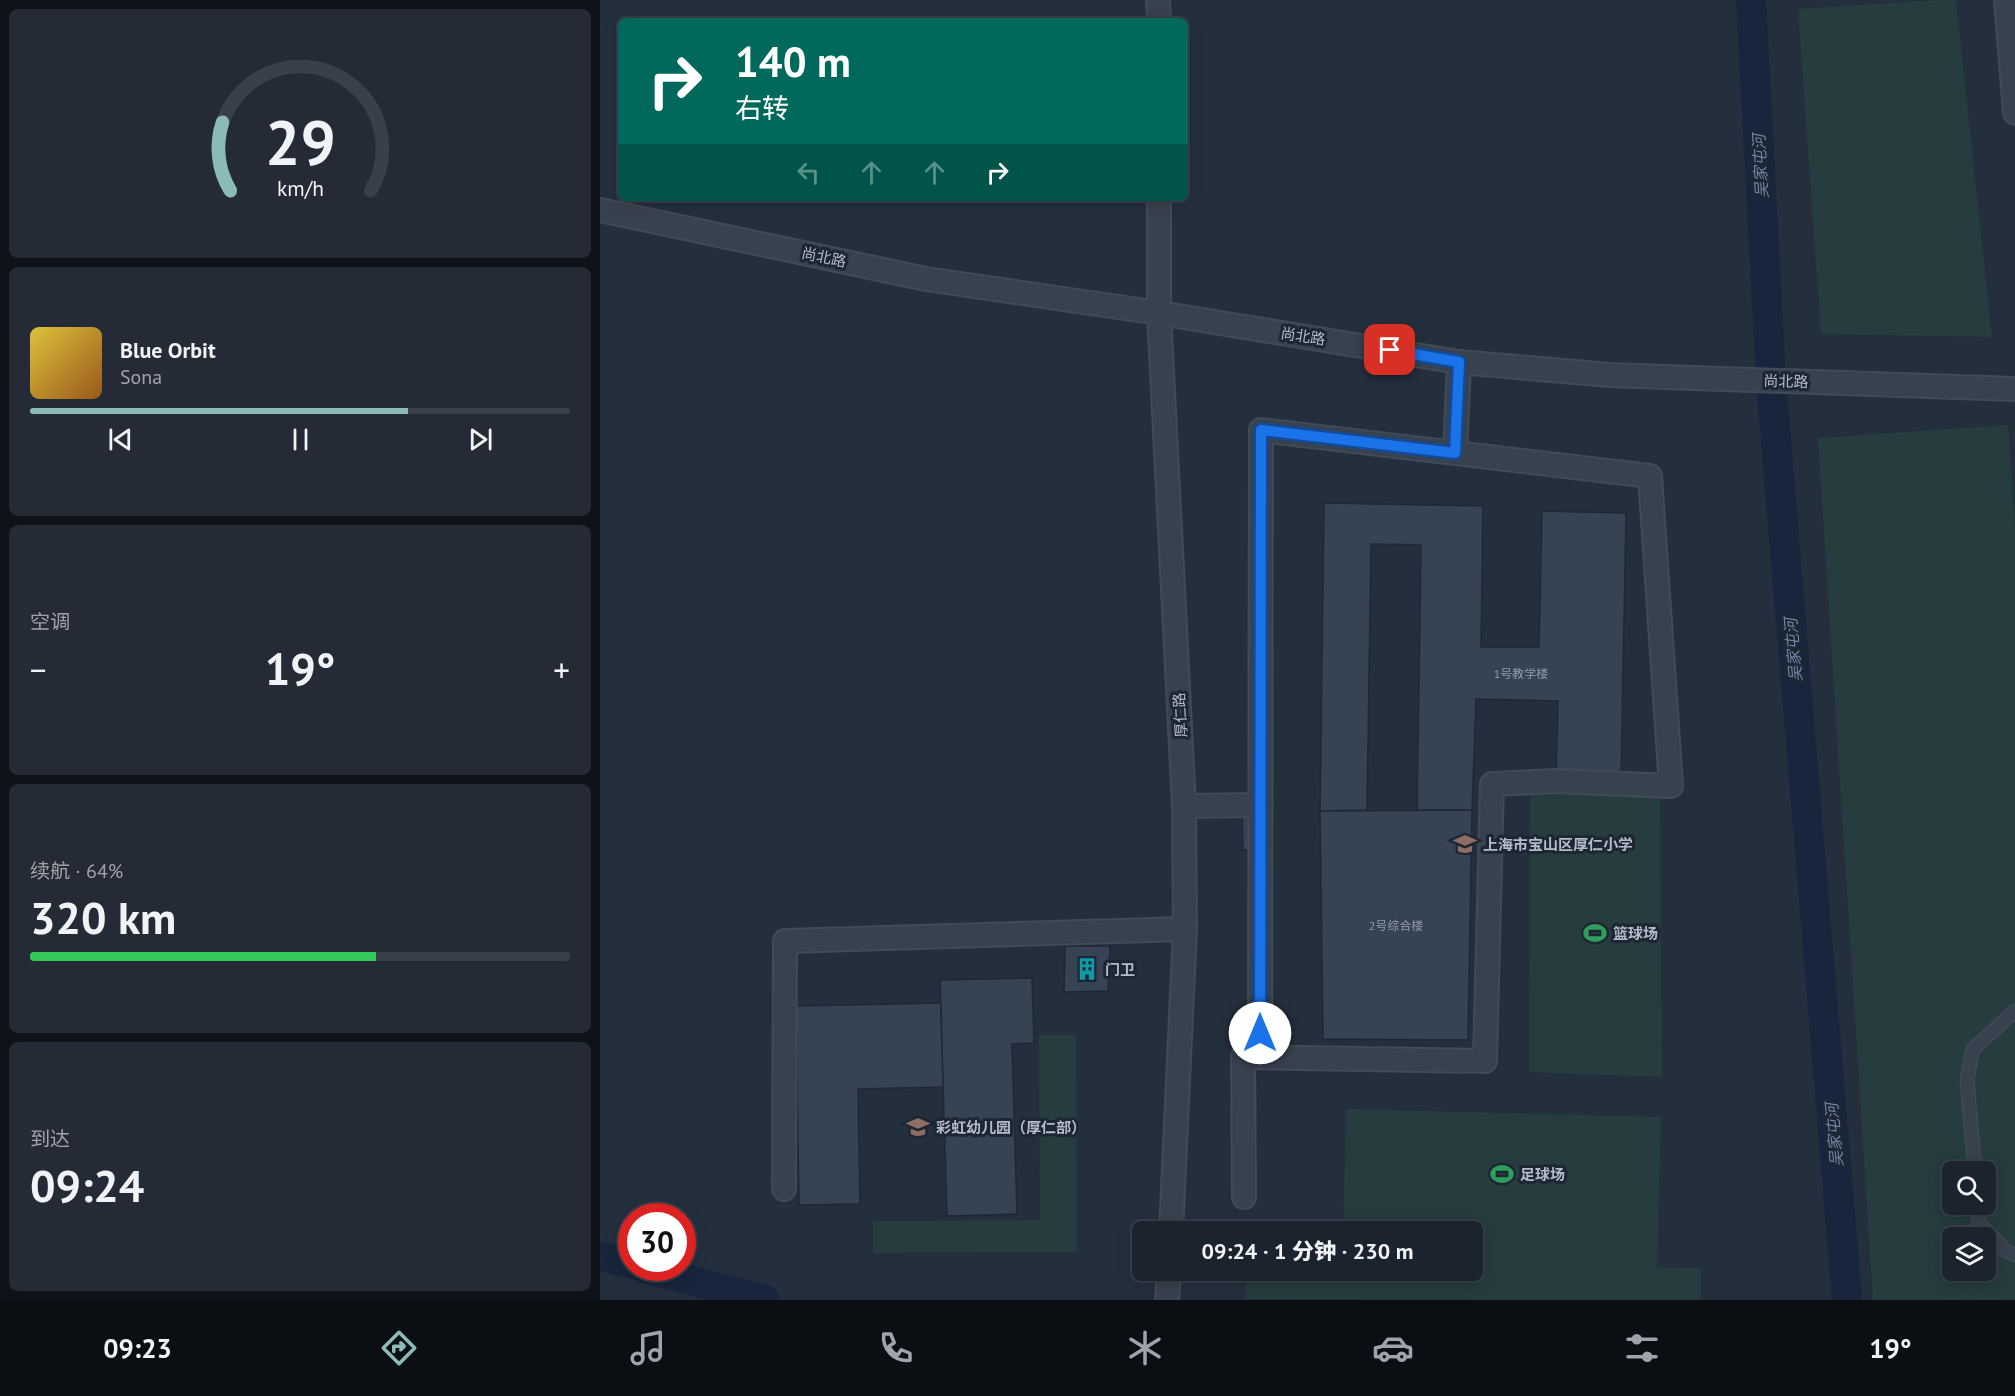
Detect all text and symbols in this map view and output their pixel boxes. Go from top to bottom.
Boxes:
text: 140 m [735,34,851,89]
icon: right [636,42,714,120]
text: 右转 [735,91,789,125]
text: 29 [265,101,335,182]
water label: 吴家屯河 [1748,131,1772,198]
icon: left [792,156,825,189]
icon: ahead [855,156,888,189]
icon: ahead [918,156,951,189]
icon: right [981,156,1014,189]
text: km/h [276,174,323,202]
street label: 尚北路 [800,243,848,271]
street label: 尚北路 [1279,323,1327,349]
pin [1364,324,1415,375]
icon: arrive [1373,333,1406,366]
text: Blue Orbit [120,336,216,364]
text: Sona [120,364,162,390]
street label: 尚北路 [1763,371,1809,391]
icon: previous [104,423,137,456]
icon: pause [284,423,317,456]
icon: next [464,423,497,456]
text: 空调 [30,609,70,635]
water label: 吴家屯河 [1780,614,1806,683]
text: 19° [265,639,335,697]
text: − [30,648,47,691]
text: + [553,648,570,691]
house number: 1号教学楼 [1494,666,1548,681]
street label: 厚仁路 [1169,692,1191,738]
school or university icon: 上海市宝山区厚仁小学 [1452,831,1478,857]
place label: 上海市宝山区厚仁小学 [1483,835,1633,854]
text: 续航 · 64% [30,858,123,884]
text: 320 km [30,888,176,946]
house number: 2号综合楼 [1369,918,1423,933]
sports icon: 篮球场 [1582,920,1608,946]
place label: 篮球场 [1613,924,1658,943]
building icon: 门卫 [1074,956,1100,982]
place label: 门卫 [1105,960,1135,979]
position arrow [1228,1001,1292,1065]
water label: 吴家屯河 [1821,1099,1847,1168]
school or university icon: 彩虹幼儿园（厚仁部） [905,1114,931,1140]
place label: 彩虹幼儿园（厚仁部） [936,1118,1086,1137]
text: 到达 [30,1126,70,1152]
text: 09:24 [30,1156,144,1214]
sports icon: 足球场 [1489,1161,1515,1187]
map controls [1942,1161,1996,1281]
button: search [1942,1161,1996,1215]
place label: 足球场 [1520,1165,1565,1184]
speed limit sign: 30 [618,1203,696,1281]
button: layers [1942,1227,1996,1281]
text: 09:24 · 1 分钟 · 230 m [1202,1237,1413,1265]
icon: directions [378,1327,420,1369]
icon: music [627,1327,669,1369]
icon: phone [875,1327,917,1369]
icon: climate [1124,1327,1166,1369]
icon: car [1372,1327,1414,1369]
icon: filters [1621,1327,1663,1369]
text: 09:23 [103,1331,172,1365]
text: 19° [1869,1331,1912,1365]

